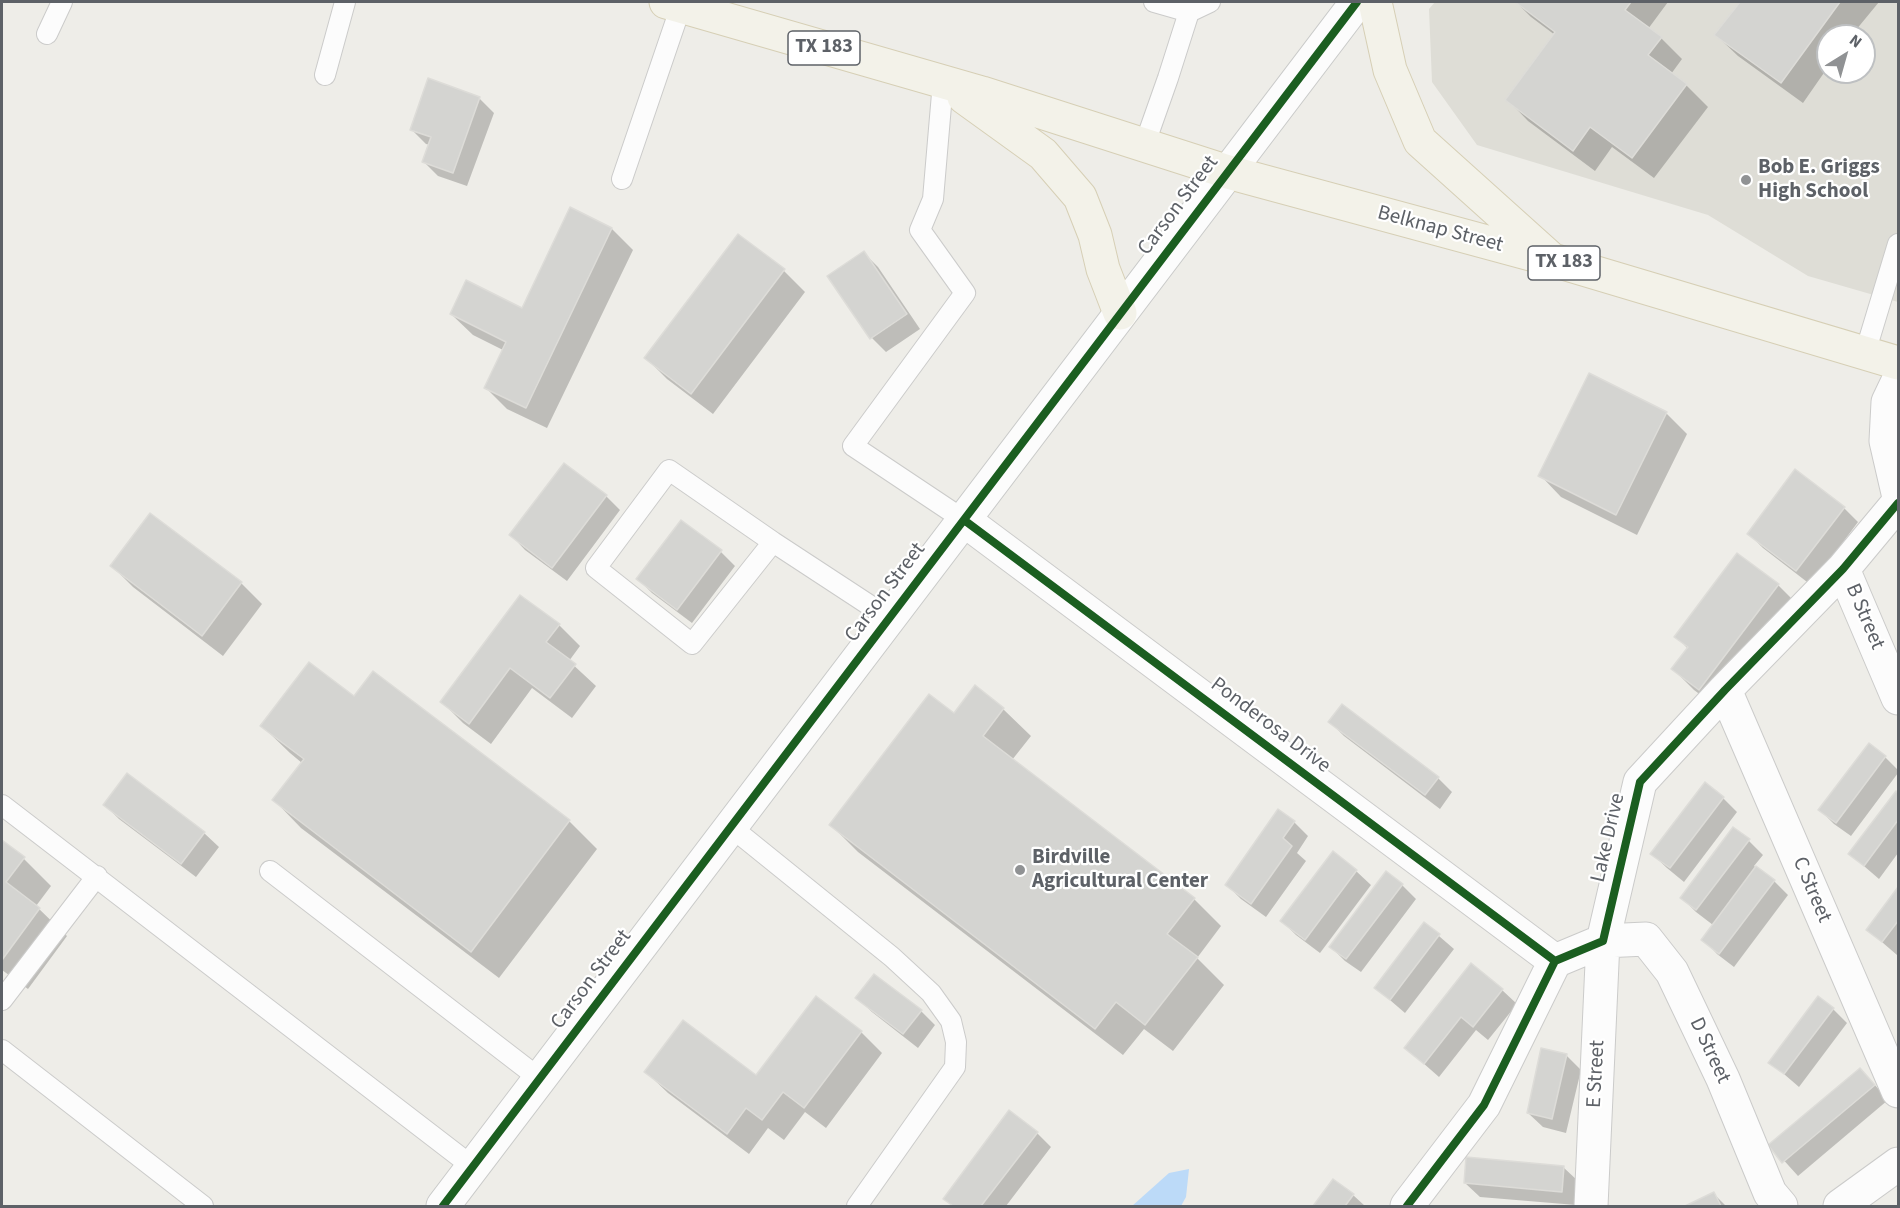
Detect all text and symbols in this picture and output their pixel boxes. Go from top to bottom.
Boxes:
north arrow [1816,24,1876,84]
text: N [1845,29,1866,53]
road number: TX 183 [788,31,860,65]
street label: Carson Street [1133,151,1225,261]
place label: Bob E. Griggs High School [1758,155,1880,205]
marker: Bob E. Griggs High School [1739,173,1753,187]
street label: Belknap Street [1374,201,1506,259]
road number: TX 183 [1528,246,1600,280]
street label: Carson Street [840,538,932,648]
street label: B Street [1839,580,1889,654]
street label: Ponderosa Drive [1205,673,1335,779]
street label: Lake Drive [1586,791,1632,885]
place label: Birdville Agricultural Center [1032,845,1208,895]
street label: C Street [1786,853,1836,927]
marker: Birdville Agricultural Center [1013,863,1027,877]
street label: Carson Street [546,925,638,1035]
street label: D Street [1683,1014,1735,1088]
street label: E Street [1583,1039,1611,1109]

